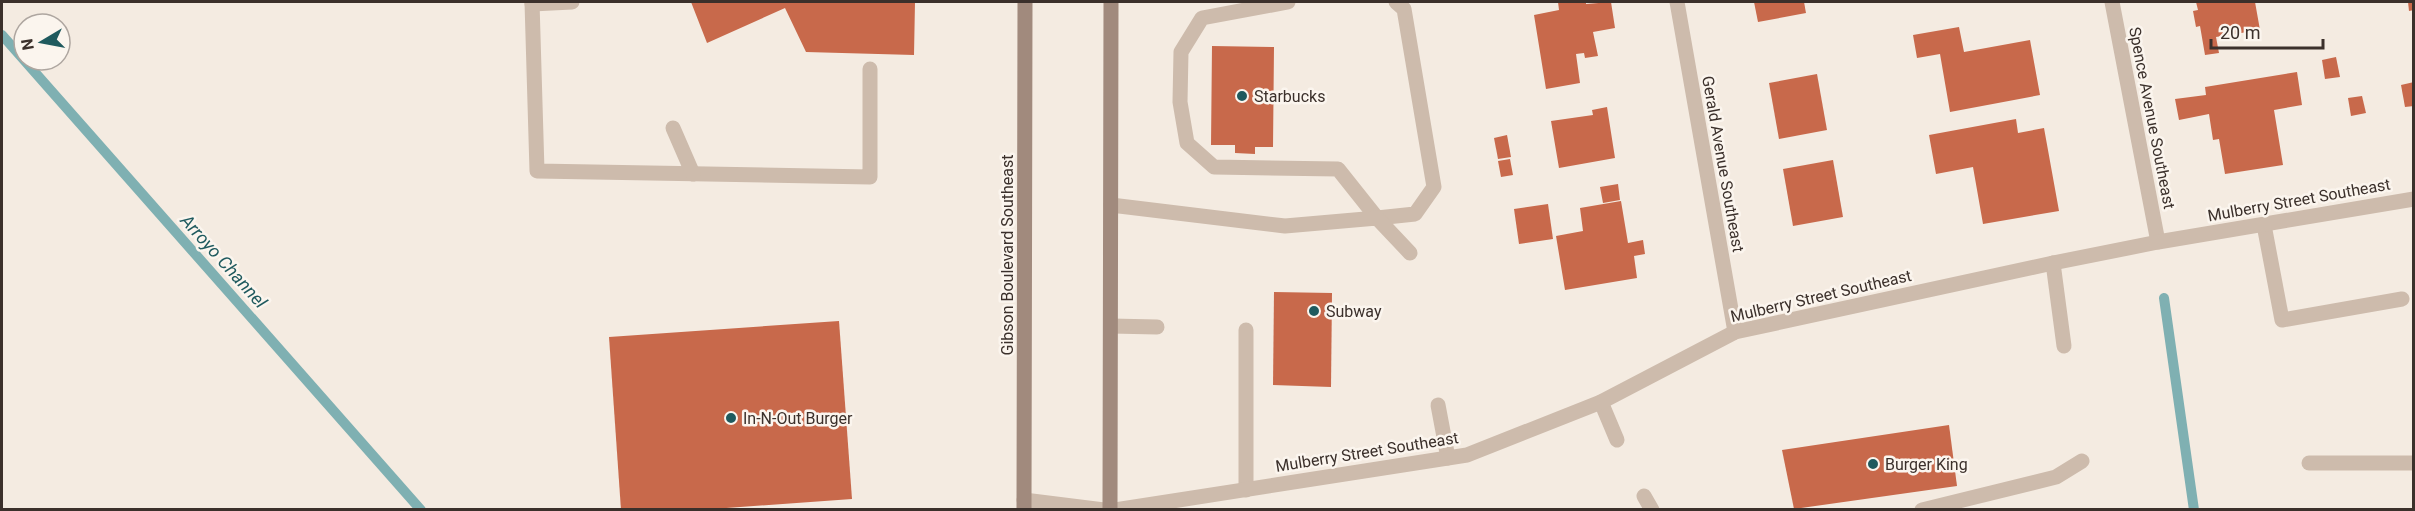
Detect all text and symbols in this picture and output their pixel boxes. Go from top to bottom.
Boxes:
north arrow [12,12,72,72]
scale bar [2211,12,2324,50]
text: 20 m [2220,22,2260,43]
street label: Spence Avenue Southeast [2125,25,2179,211]
text: N [17,37,38,52]
street label: Gerald Avenue Southeast [1698,74,1748,254]
place label: Starbucks [1254,87,1325,106]
marker: Starbucks [1235,89,1249,103]
street label: Gibson Boulevard Southeast [998,155,1017,355]
street label: Mulberry Street Southeast [2206,175,2392,225]
water label: Arroyo Channel [176,209,272,313]
street label: Mulberry Street Southeast [1729,266,1913,326]
place label: Subway [1326,302,1382,321]
marker: Subway [1307,304,1321,318]
place label: In-N-Out Burger [743,409,853,428]
marker: In-N-Out Burger [724,411,738,425]
street label: Mulberry Street Southeast [1274,428,1460,476]
place label: Burger King [1885,455,1968,474]
marker: Burger King [1866,457,1880,471]

